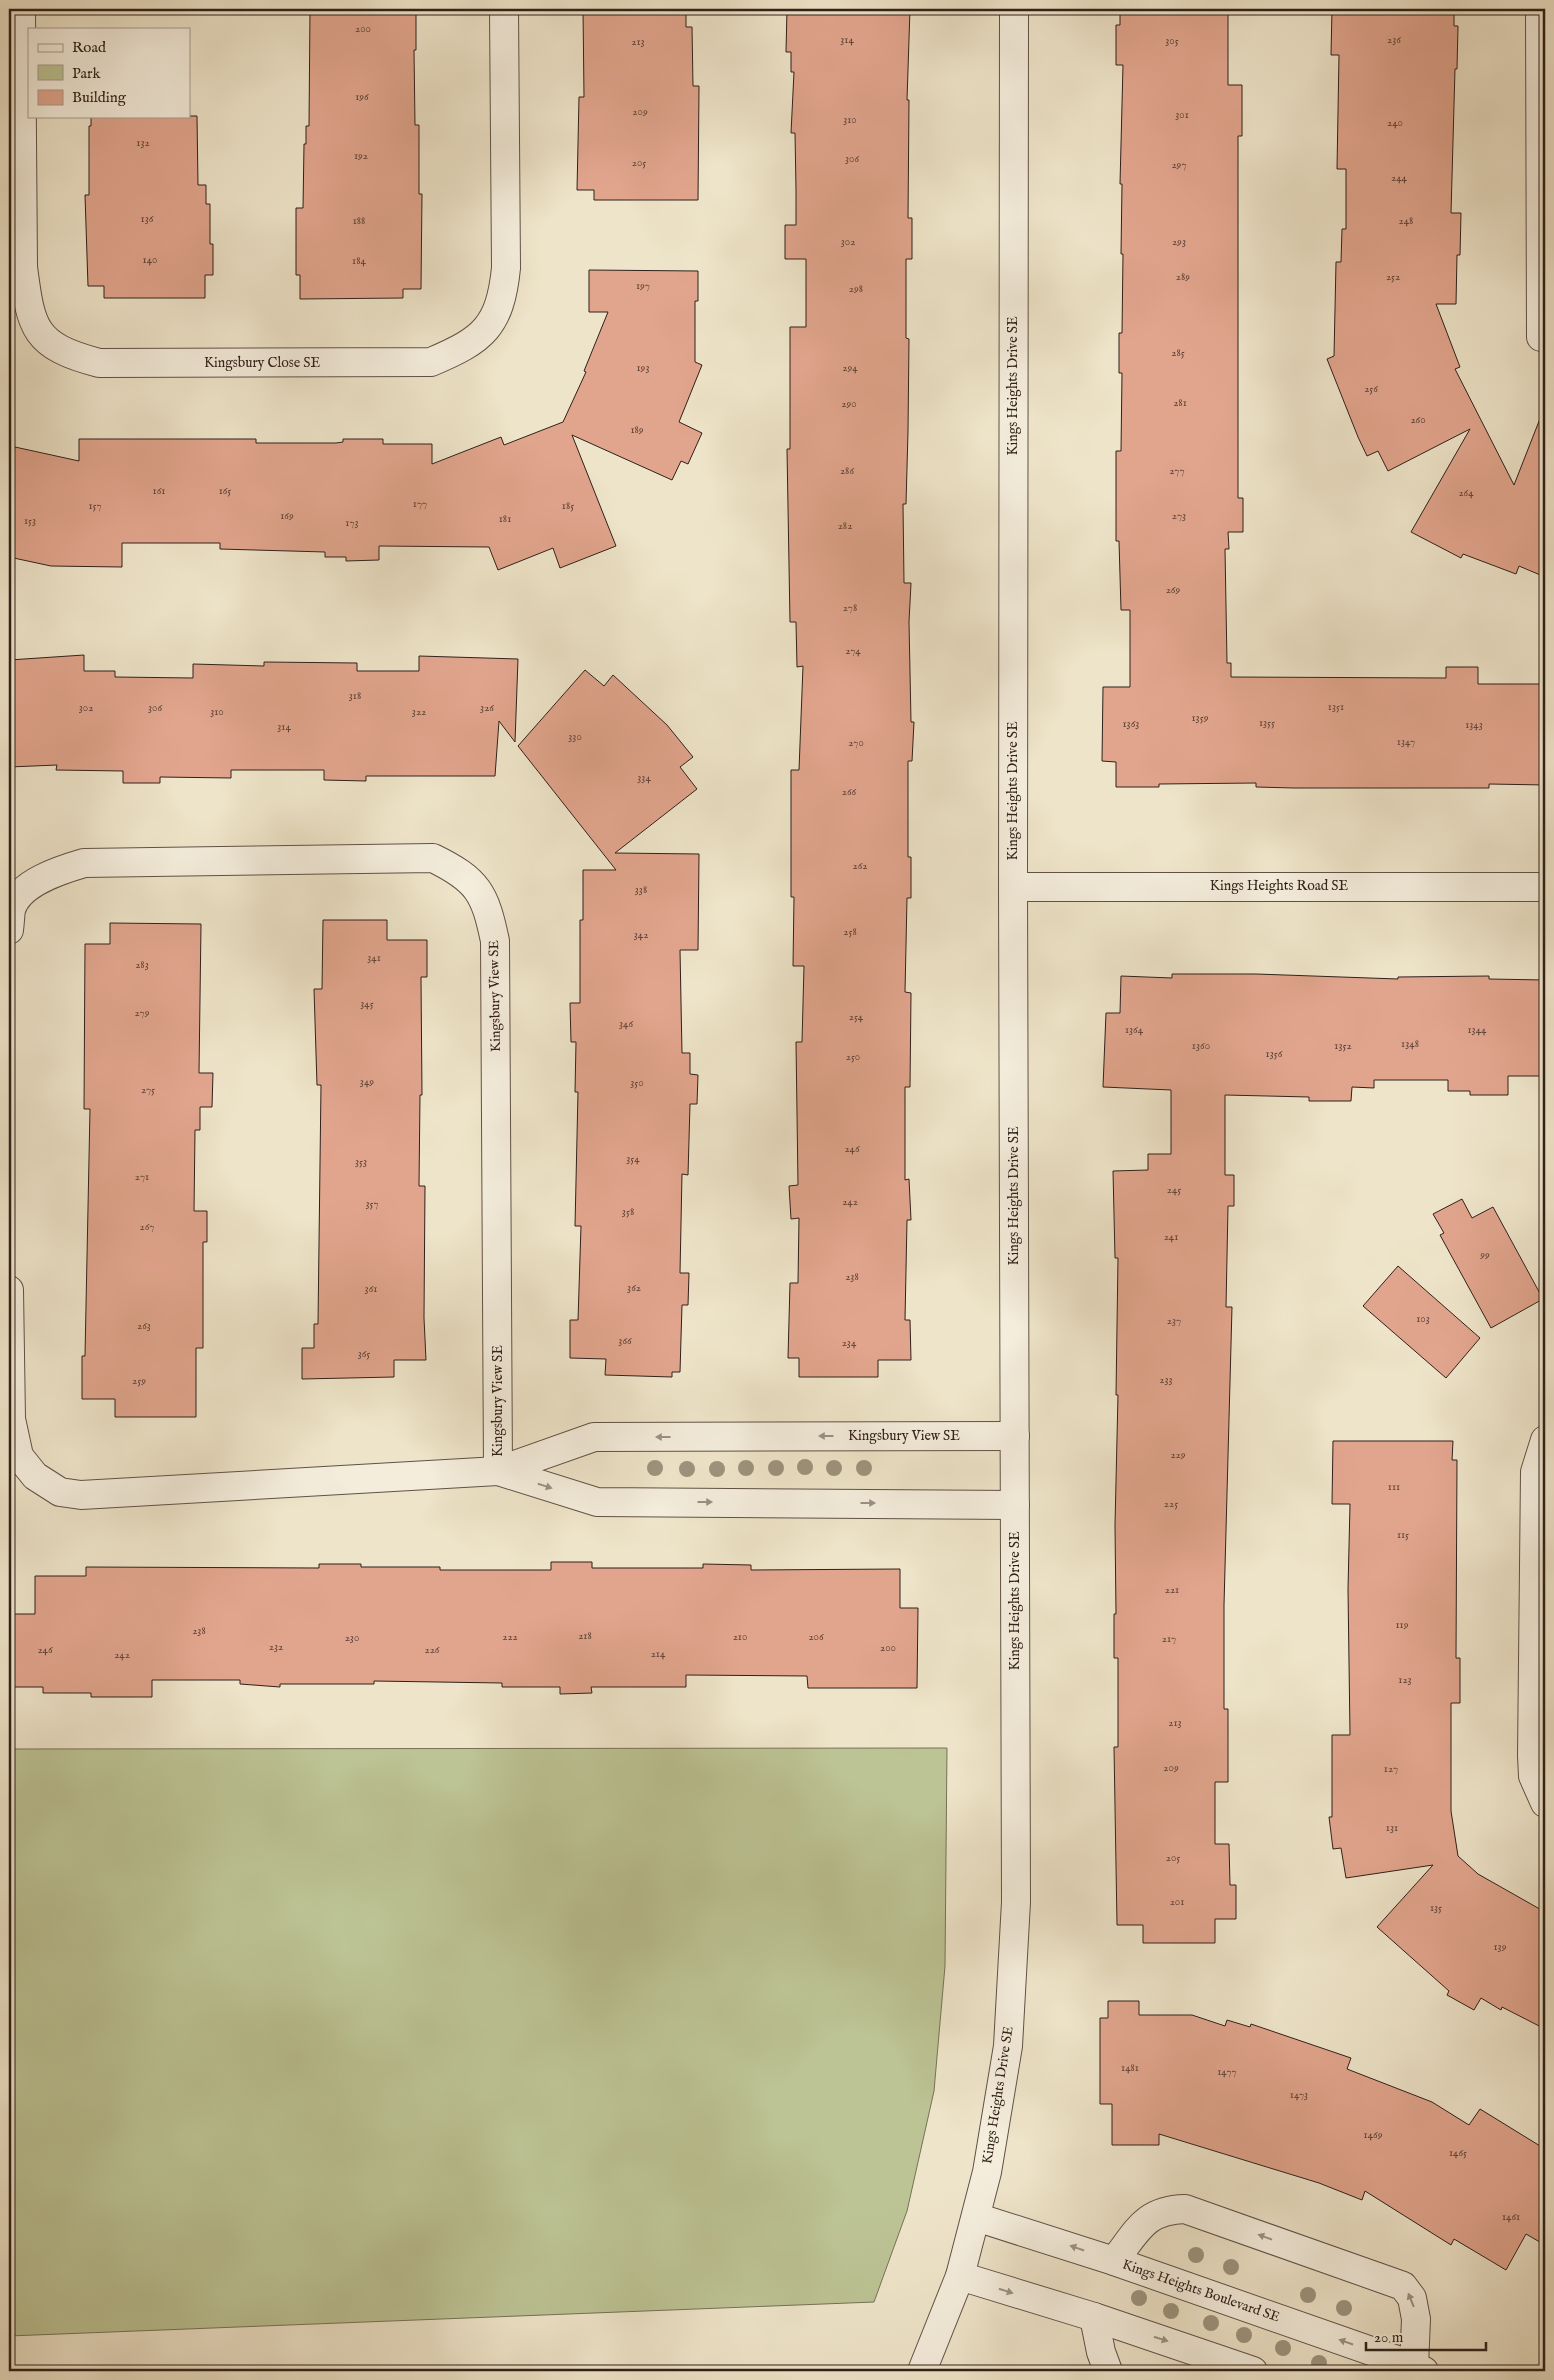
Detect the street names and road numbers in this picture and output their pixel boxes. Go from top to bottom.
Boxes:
street label: Kings Heights Drive SE [1004,316,1022,456]
street label: Kingsbury Close SE [204,354,320,372]
street label: Kings Heights Drive SE [1004,721,1022,861]
street label: Kings Heights Road SE [1210,877,1348,895]
street label: Kingsbury View SE [485,940,505,1052]
street label: Kings Heights Drive SE [1005,1126,1023,1266]
street label: Kingsbury View SE [489,1345,507,1457]
street label: Kingsbury View SE [848,1427,960,1445]
street label: Kings Heights Drive SE [1006,1531,1024,1671]
street label: Kings Heights Drive SE [978,2025,1018,2165]
street label: Kings Heights Boulevard SE [1120,2256,1283,2327]

